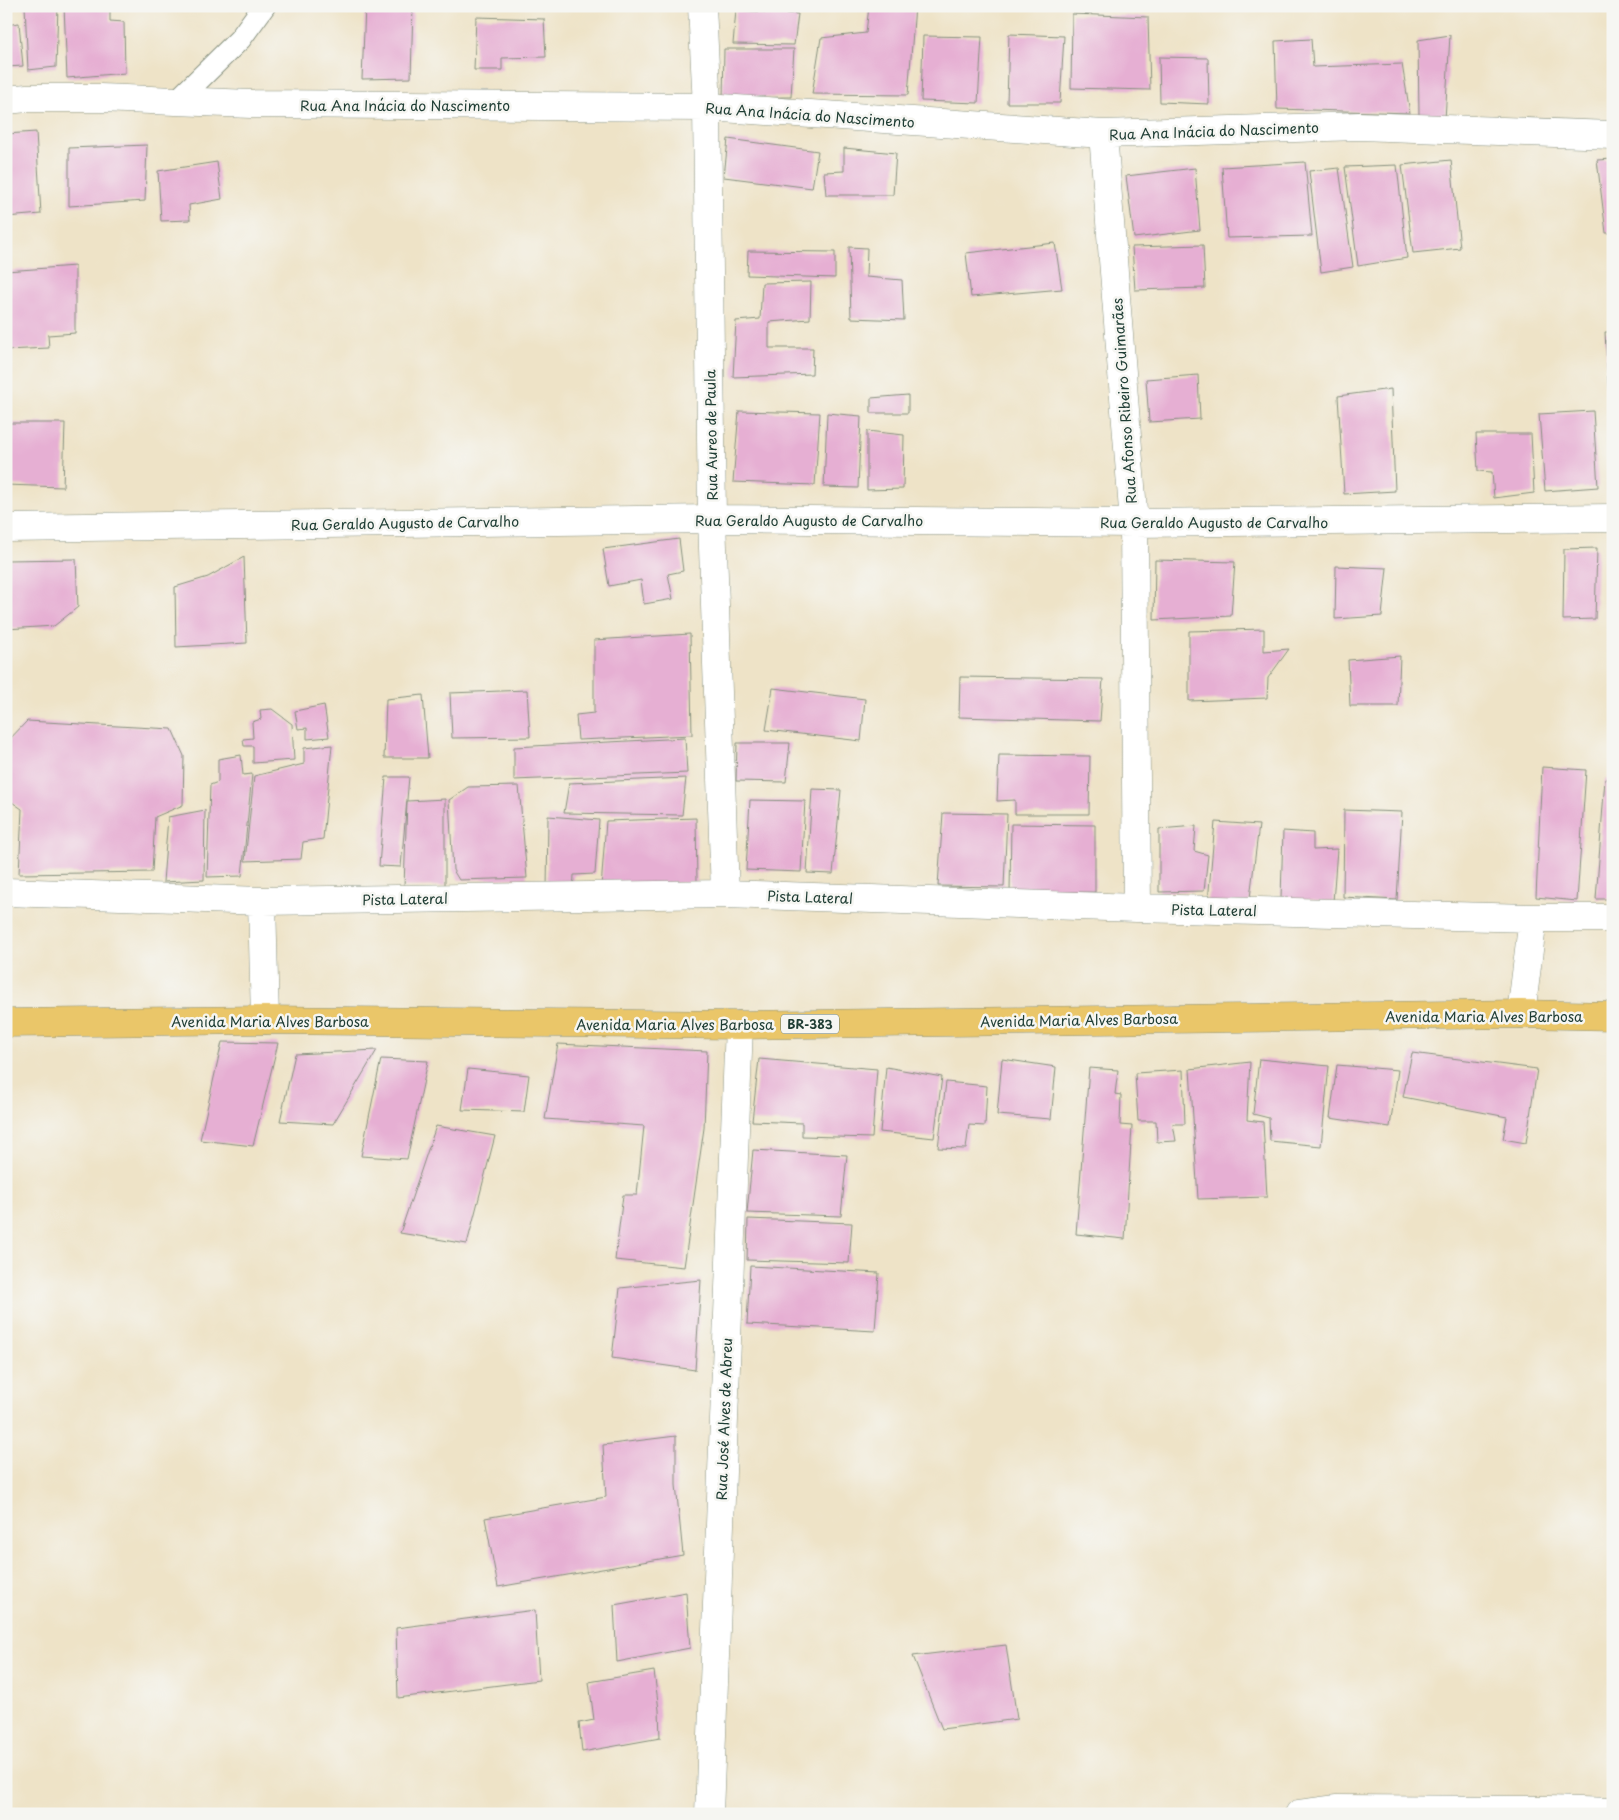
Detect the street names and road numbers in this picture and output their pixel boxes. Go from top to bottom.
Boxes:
street label: Rua Ana Inácia do Nascimento [300,95,510,116]
street label: Rua Ana Inácia do Nascimento [705,97,916,133]
street label: Rua Ana Inácia do Nascimento [1109,117,1320,145]
street label: Rua Afonso Ribeiro Guimarães [1106,297,1142,505]
street label: Rua Aureo de Paula [699,368,723,501]
street label: Rua Geraldo Augusto de Carvalho [695,510,923,531]
street label: Rua Geraldo Augusto de Carvalho [291,511,519,535]
street label: Rua Geraldo Augusto de Carvalho [1100,512,1328,533]
street label: Pista Lateral [767,885,853,909]
street label: Pista Lateral [362,888,448,910]
street label: Pista Lateral [1171,899,1257,921]
street label: Avenida Maria Alves Barbosa [1385,1006,1583,1027]
street label: Avenida Maria Alves Barbosa [980,1008,1178,1032]
street label: Avenida Maria Alves Barbosa [171,1011,369,1032]
street label: Avenida Maria Alves Barbosa [576,1014,774,1035]
road number: BR-383 [781,1014,839,1034]
street label: Rua José Alves de Abreu [711,1337,737,1501]

